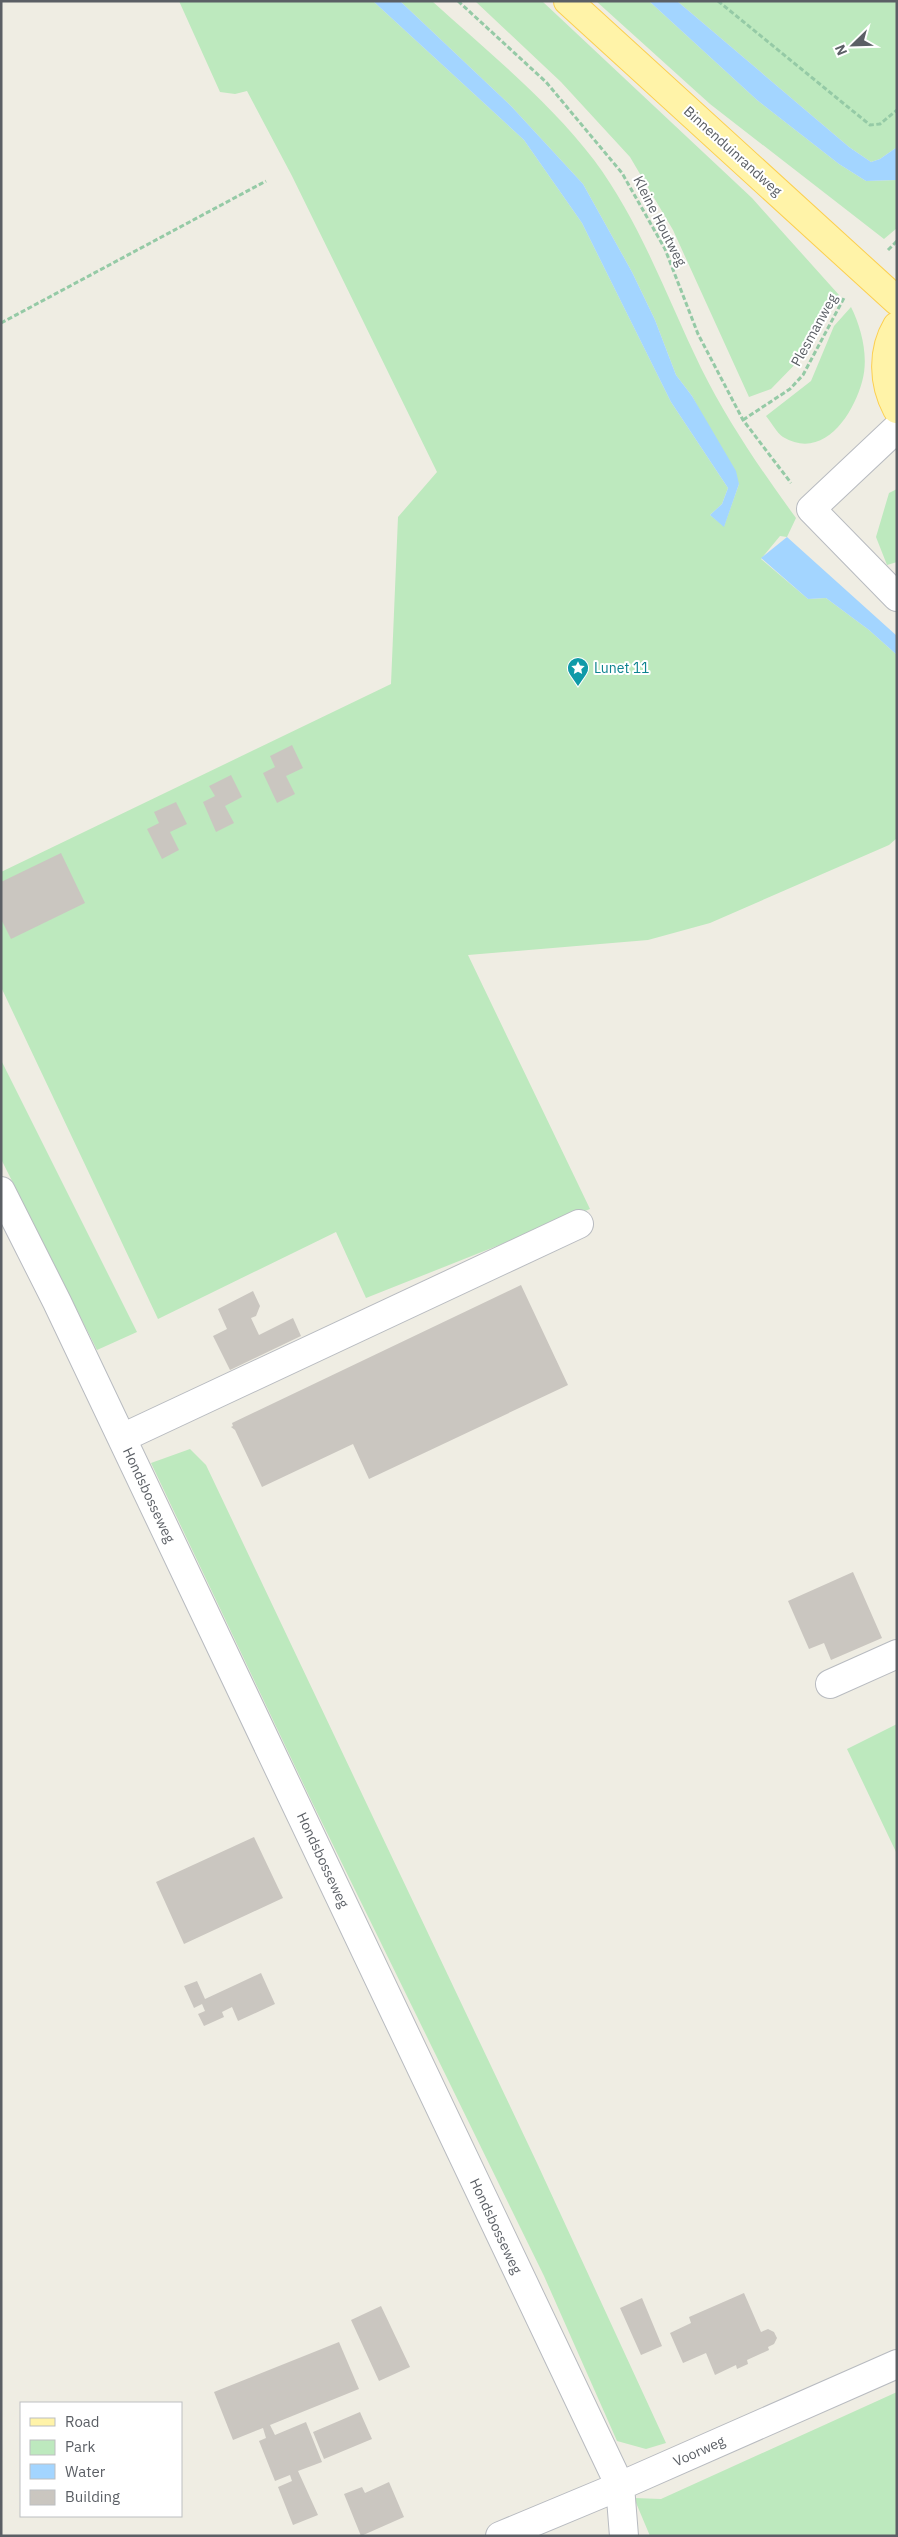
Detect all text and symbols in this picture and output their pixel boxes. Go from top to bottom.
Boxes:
north arrow [828,20,878,70]
text: N [831,42,851,58]
street label: Binnenduinrandweg [680,102,786,200]
street label: Kleine Houtweg [629,173,691,270]
street label: Plesmanweg [787,290,842,369]
place icon: Lunet 11 [566,656,590,687]
place label: Lunet 11 [594,659,649,677]
street label: Hondsbosseweg [119,1444,179,1546]
street label: Hondsbosseweg [293,1809,353,1911]
street label: Hondsbosseweg [466,2175,526,2277]
legend [20,2402,182,2517]
text: Road [65,2412,100,2431]
street label: Voorweg [670,2431,728,2470]
text: Park [65,2437,95,2456]
text: Water [65,2462,106,2481]
text: Building [65,2487,120,2506]

